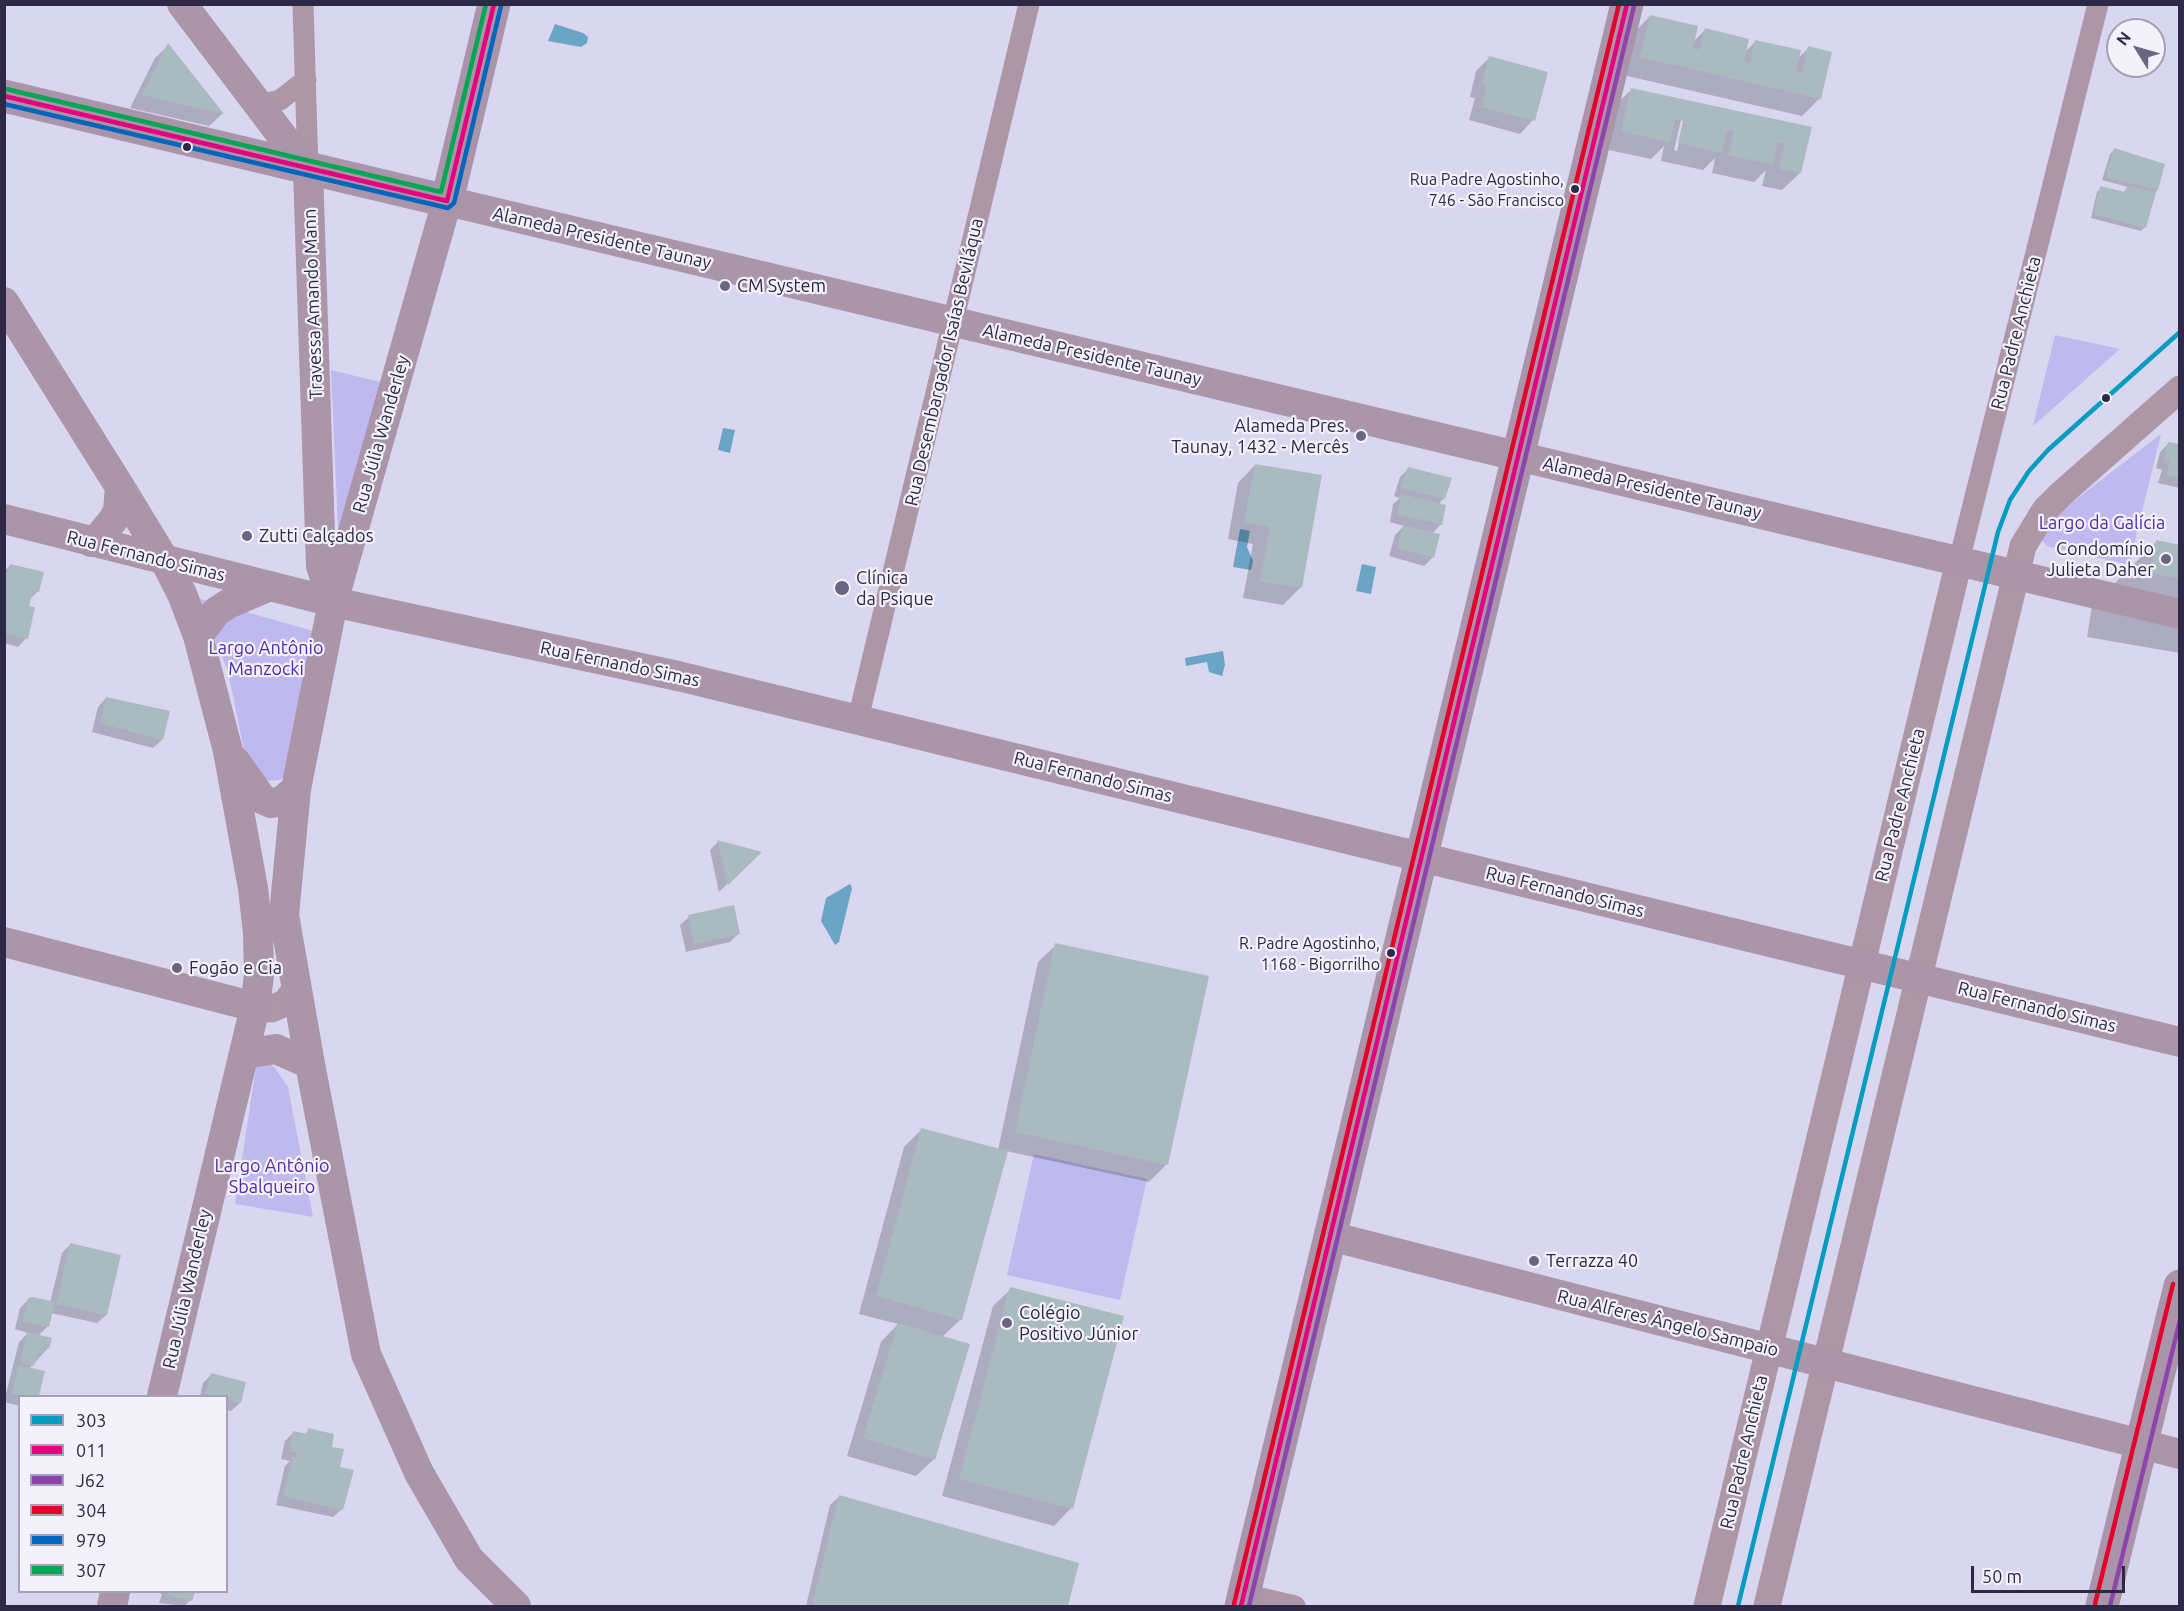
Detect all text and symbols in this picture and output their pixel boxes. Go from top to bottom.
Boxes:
north arrow [2106,18,2166,78]
text: N [2112,28,2134,49]
unlabelled marker [181,141,193,153]
place label: Rua Padre Agostinho, 746 - São Francisco [1410,170,1564,208]
marker: Rua Padre Agostinho, 746 - São Francisco [1569,183,1581,195]
street label: Alameda Presidente Taunay [491,202,713,274]
street label: Travessa Amando Mann [299,208,327,400]
street label: Rua Desembargador Isaías Beviláqua [900,216,988,508]
street label: Rua Padre Anchieta [1986,254,2046,412]
place label: CM System [737,275,826,297]
marker: CM System [718,279,732,293]
street label: Alameda Presidente Taunay [981,319,1203,391]
street label: Rua Júlia Wanderley [348,353,414,515]
unlabelled marker [2100,392,2112,404]
place label: Alameda Pres. Taunay, 1432 - Mercês [1171,415,1349,458]
marker: Alameda Pres. Taunay, 1432 - Mercês [1354,429,1368,443]
street label: Alameda Presidente Taunay [1541,452,1763,524]
park label: Largo da Galícia [2039,512,2165,534]
place label: Zutti Calçados [259,525,373,547]
street label: Rua Fernando Simas [65,526,227,586]
marker: Zutti Calçados [240,529,254,543]
place label: Condomínio Julieta Daher [2046,538,2154,580]
marker: Condomínio Julieta Daher [2159,552,2173,566]
place label: Clínica da Psique [856,567,934,610]
marker: Clínica da Psique [833,579,851,597]
park label: Largo Antônio Manzocki [209,637,323,680]
street label: Rua Fernando Simas [538,637,702,691]
street label: Rua Padre Anchieta [1870,726,1930,884]
street label: Rua Fernando Simas [1012,747,1174,807]
street label: Rua Fernando Simas [1484,862,1646,922]
place label: R. Padre Agostinho, 1168 - Bigorrilho [1239,934,1380,972]
marker: R. Padre Agostinho, 1168 - Bigorrilho [1385,947,1397,959]
place label: Fogão e Cia [189,957,282,979]
marker: Fogão e Cia [170,961,184,975]
street label: Rua Fernando Simas [1956,977,2118,1037]
park label: Largo Antônio Sbalqueiro [215,1155,329,1198]
street label: Rua Júlia Wanderley [158,1207,216,1371]
place label: Terrazza 40 [1546,1250,1638,1272]
marker: Terrazza 40 [1527,1254,1541,1268]
street label: Rua Alferes Ângelo Sampaio [1555,1285,1781,1361]
place label: Colégio Positivo Júnior [1019,1302,1138,1344]
marker: Colégio Positivo Júnior [1000,1316,1014,1330]
street label: Rua Padre Anchieta [1716,1373,1772,1531]
legend [18,1395,228,1593]
text: 303 [76,1410,106,1430]
text: 011 [76,1440,106,1460]
text: J62 [76,1470,105,1490]
text: 304 [76,1500,106,1520]
text: 979 [76,1530,106,1550]
scale bar [1974,1554,2128,1592]
text: 307 [76,1560,106,1580]
text: 50 m [1982,1566,2022,1586]

